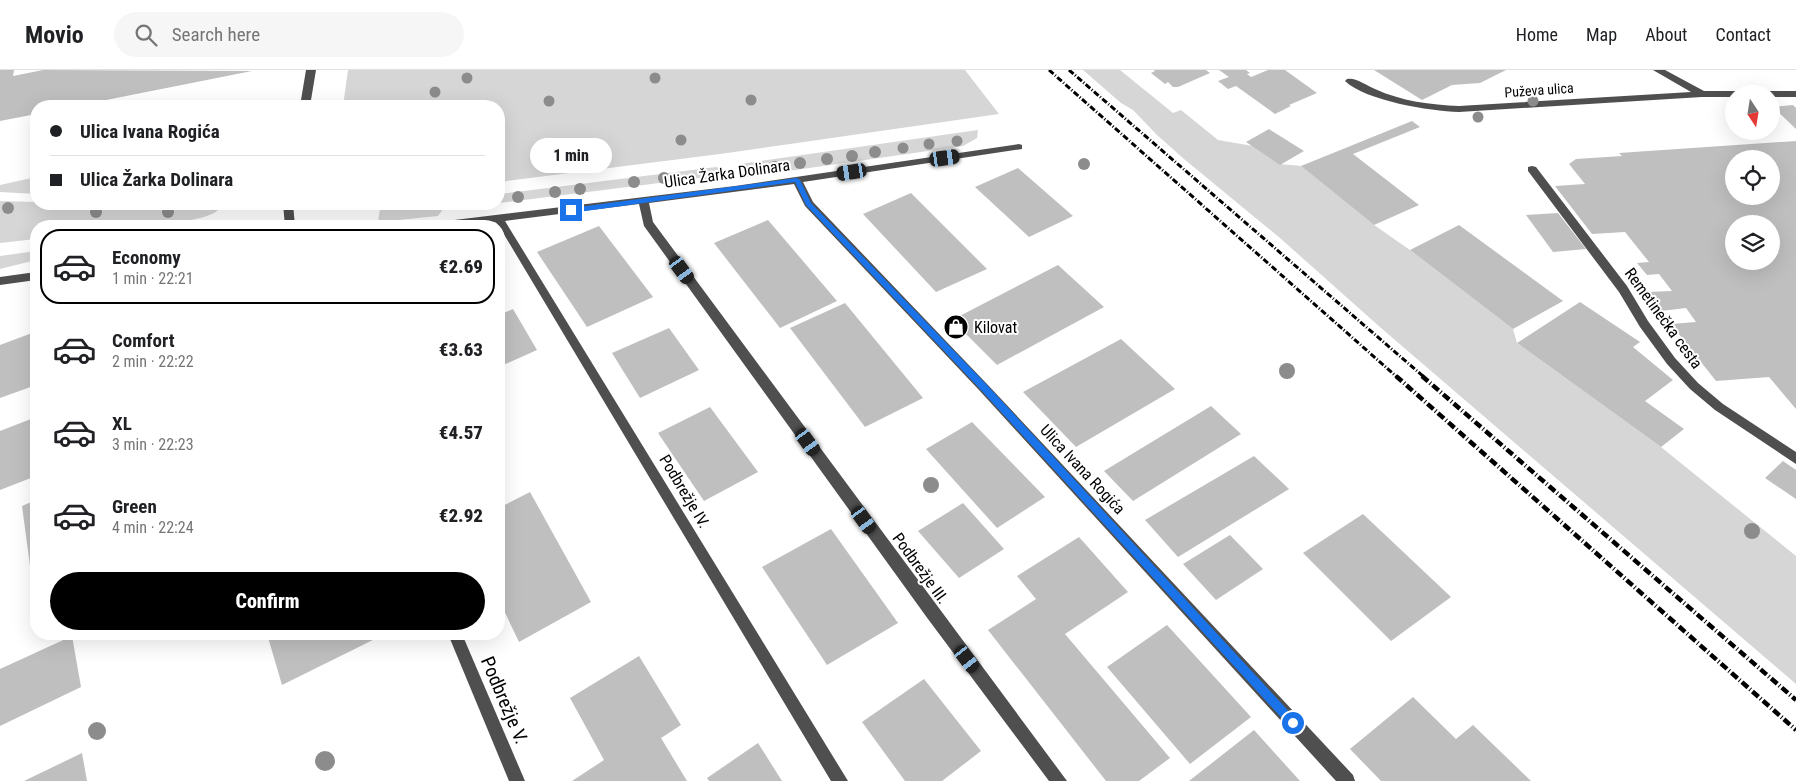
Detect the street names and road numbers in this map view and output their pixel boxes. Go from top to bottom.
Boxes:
street label: Puževa ulica [1504,80,1574,100]
street label: Ulica Žarka Dolinara [663,155,791,192]
street label: Remetinečka cesta [1621,264,1706,372]
street label: Ulica Ivana Rogića [1036,421,1129,518]
street label: Podbrežje IV. [655,451,714,531]
street label: Podbrežje III. [889,529,953,607]
street label: Podbrežje V. [476,653,533,747]

